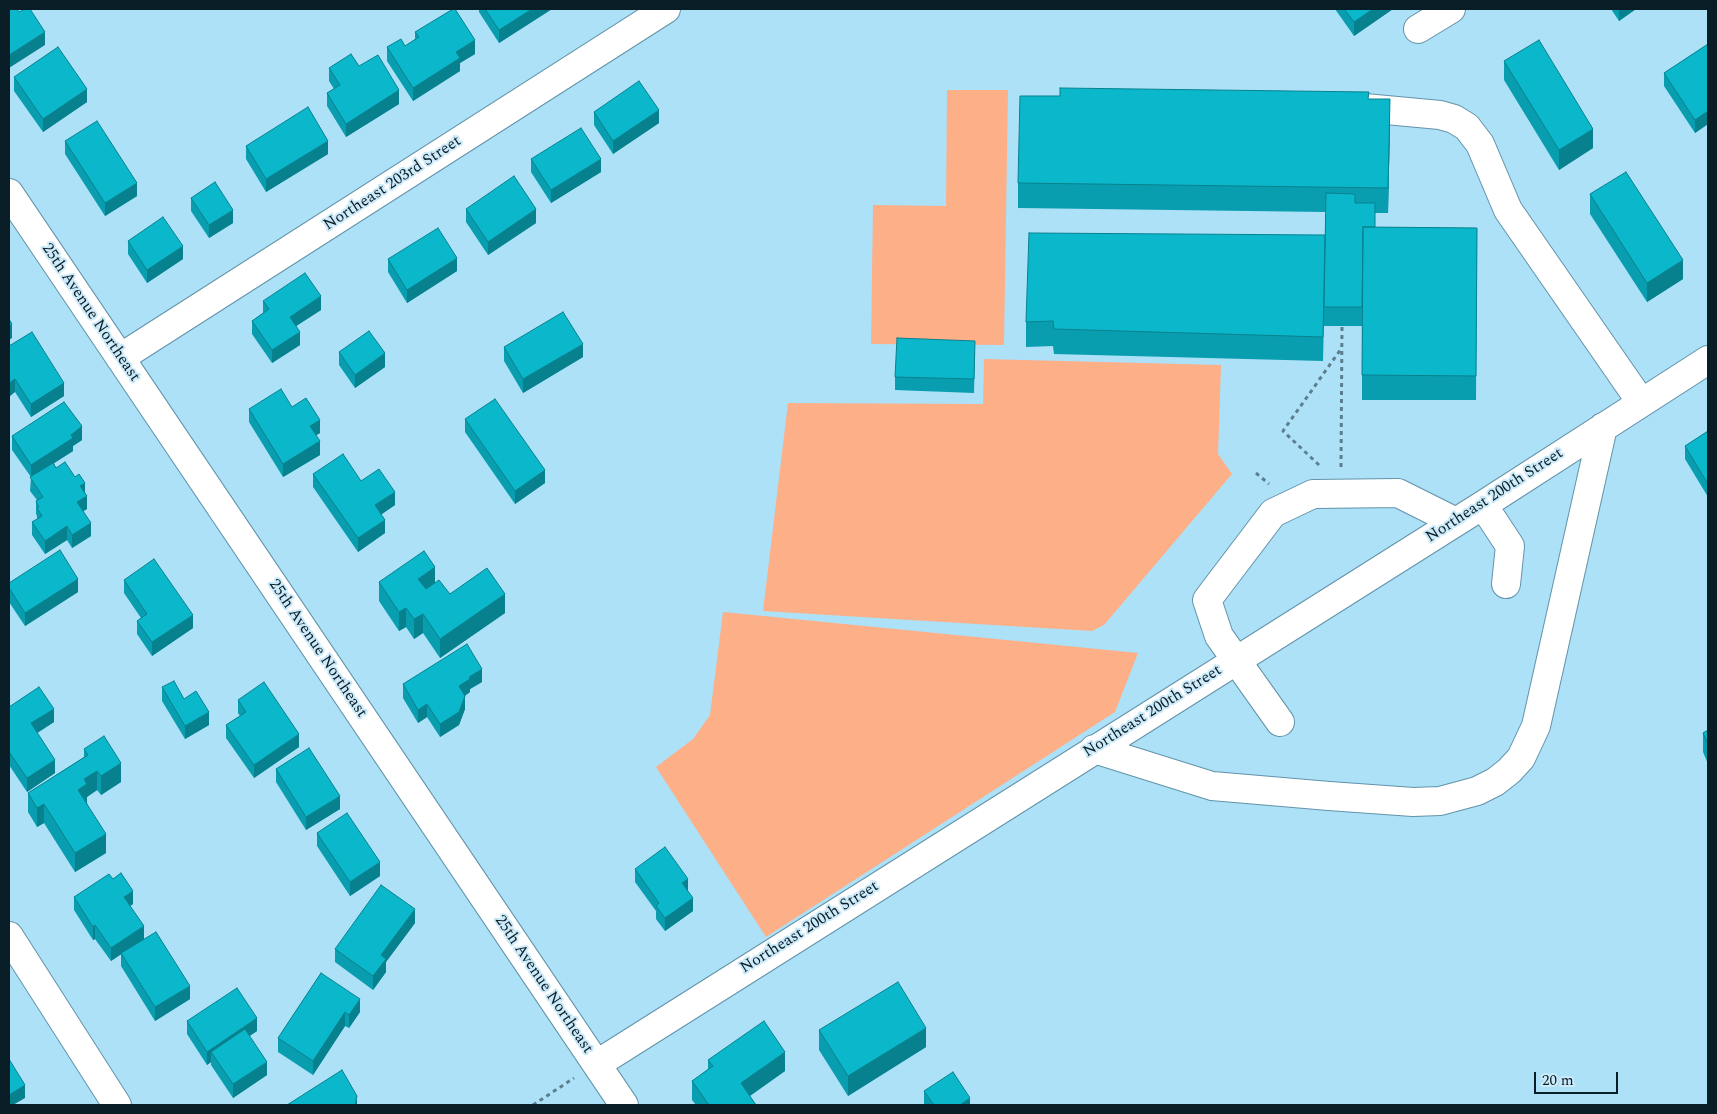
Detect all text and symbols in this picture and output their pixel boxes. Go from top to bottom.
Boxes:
street label: Northeast 203rd Street [321,132,465,236]
street label: 25th Avenue Northeast [37,240,143,386]
street label: Northeast 200th Street [1423,444,1567,548]
street label: 25th Avenue Northeast [264,576,370,722]
street label: Northeast 200th Street [1080,662,1226,762]
street label: Northeast 200th Street [737,878,883,978]
street label: 25th Avenue Northeast [490,912,596,1058]
scale bar [1537,1062,1621,1094]
text: 20 m [1542,1069,1574,1092]

